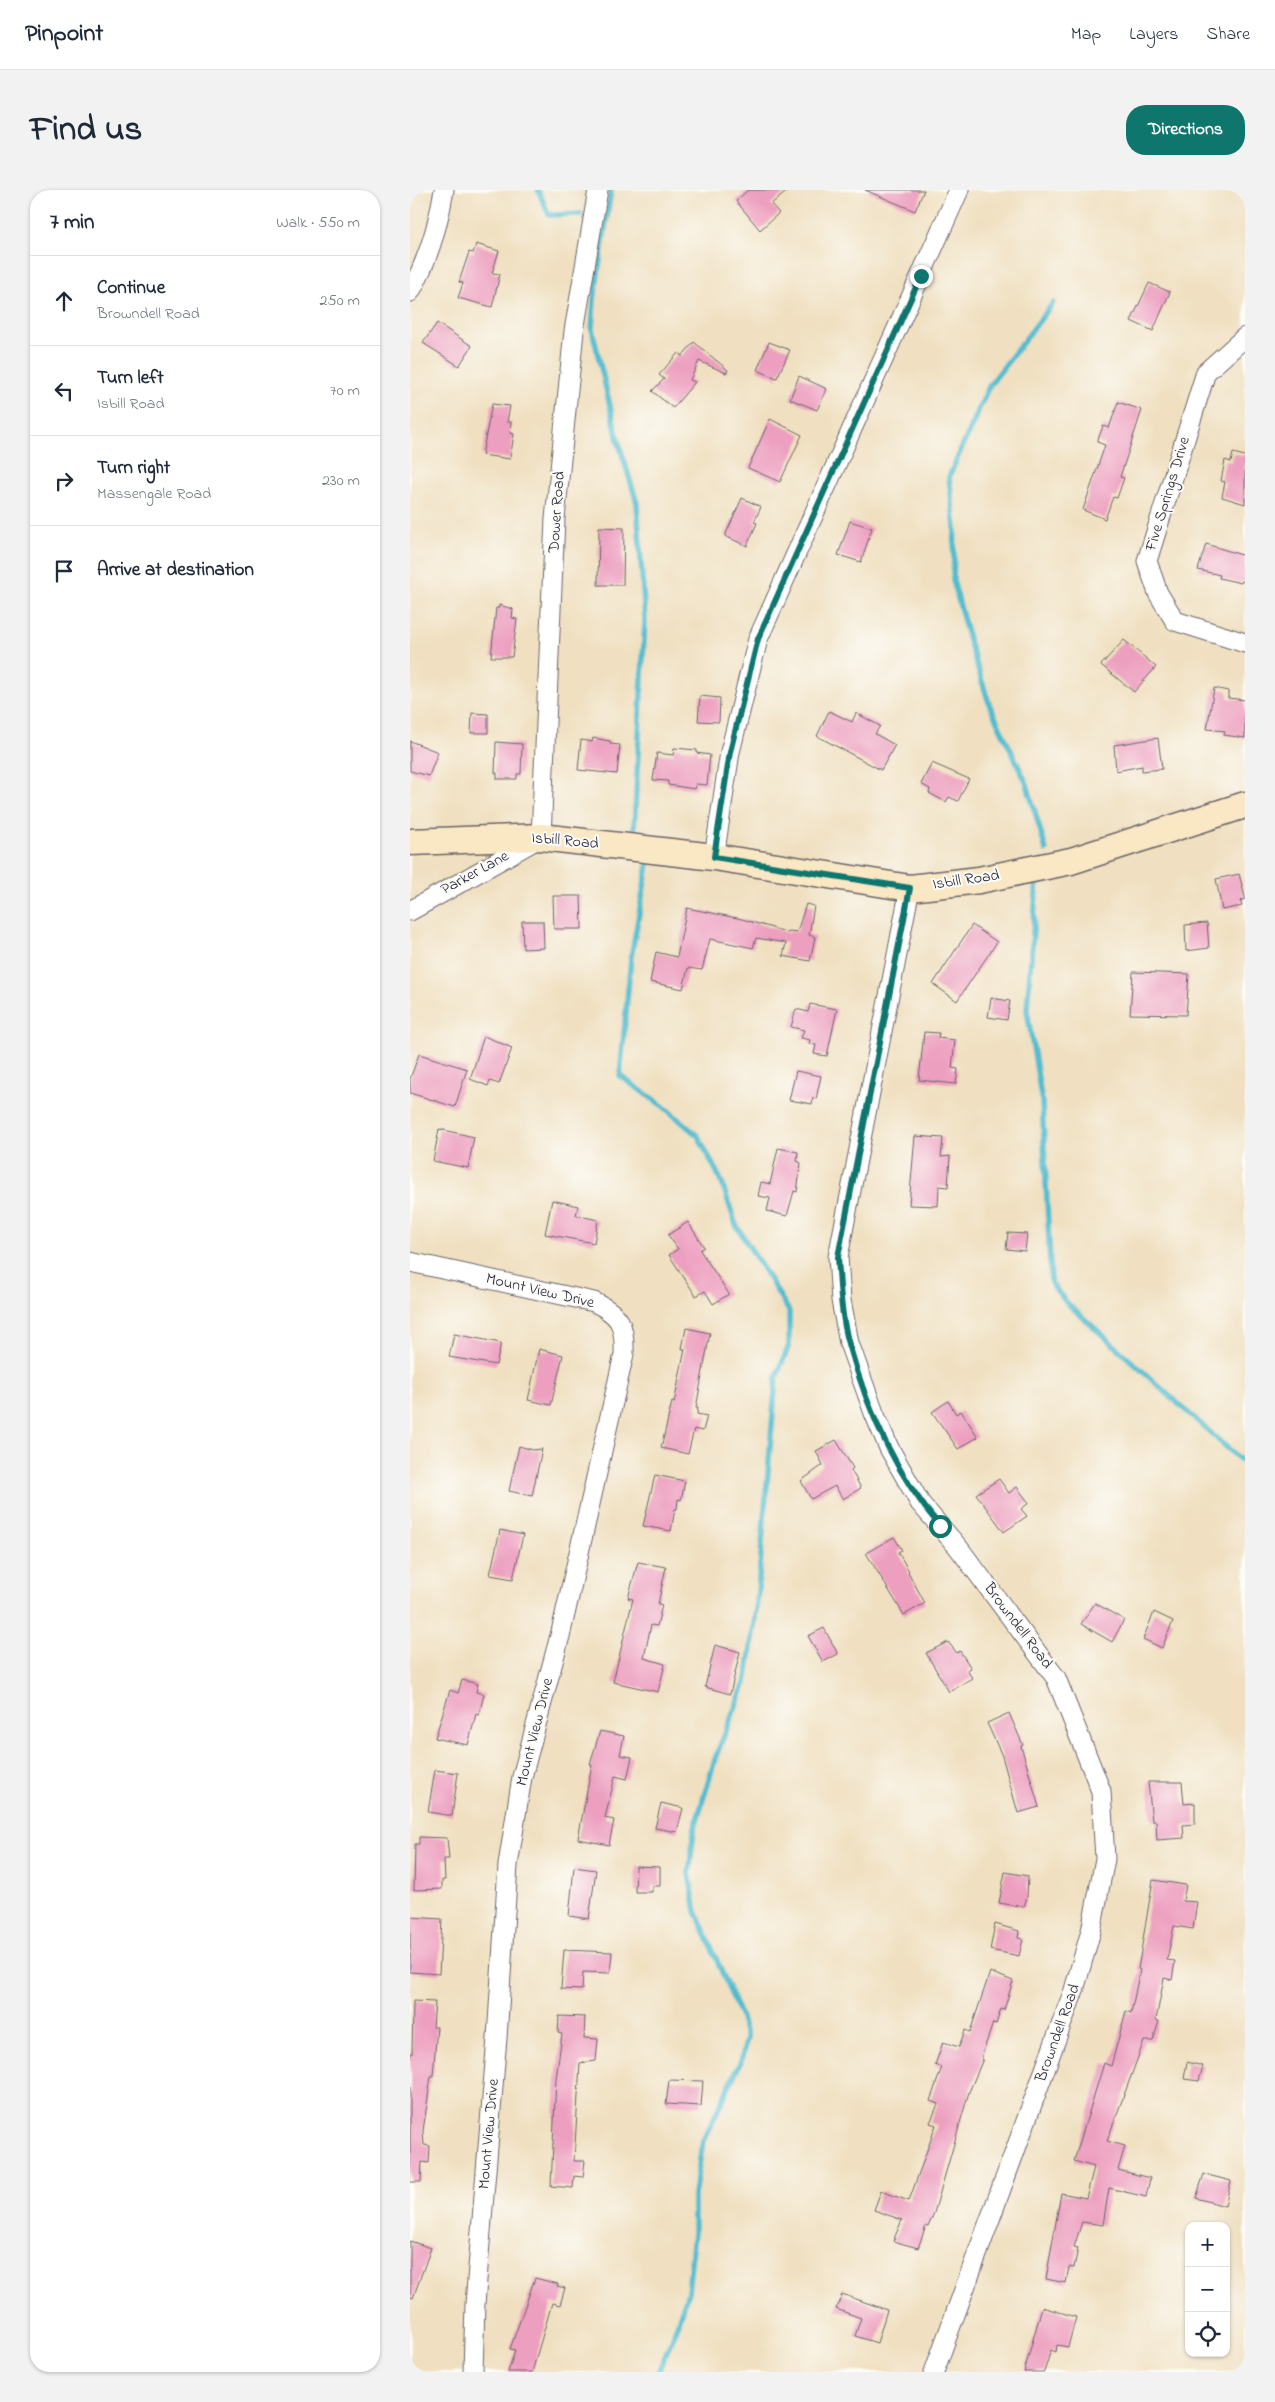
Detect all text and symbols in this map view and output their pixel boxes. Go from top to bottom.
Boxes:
text: Pinpoint [25,17,103,52]
text: Map [1071,22,1101,48]
text: Layers [1129,22,1179,48]
text: Share [1207,22,1250,48]
text: Find us [30,105,142,156]
button: Directions [1126,105,1245,155]
text: 7 min [50,208,94,238]
text: Walk · 550 m [276,211,360,235]
route end [910,265,933,288]
text: Continue [97,275,165,302]
icon: ahead [50,287,78,315]
text: 250 m [320,289,360,313]
text: Browndell Road [97,302,200,326]
text: Turn left [97,365,164,392]
icon: left [50,377,78,405]
text: 70 m [330,379,360,403]
text: Isbill Road [97,392,164,416]
street label: Five Springs Drive [1139,433,1197,555]
text: Turn right [97,455,170,482]
icon: right [50,467,78,495]
text: 230 m [322,469,360,493]
street label: Dower Road [542,471,572,554]
text: Massengale Road [97,482,211,506]
icon: arrive [50,557,78,585]
text: Arrive at destination [97,557,254,584]
street label: Isbill Road [530,826,600,856]
street label: Parker Lane [437,844,514,902]
street label: Isbill Road [931,863,1001,897]
street label: Mount View Drive [483,1267,597,1315]
route start [929,1515,952,1538]
street label: Browndell Road [977,1577,1059,1674]
street label: Mount View Drive [510,1675,560,1789]
street label: Browndell Road [1029,1981,1087,2086]
street label: Mount View Drive [472,2077,506,2190]
map controls [1185,2222,1230,2357]
button: + [1185,2222,1230,2267]
button: − [1185,2267,1230,2312]
button: locate [1185,2312,1230,2357]

